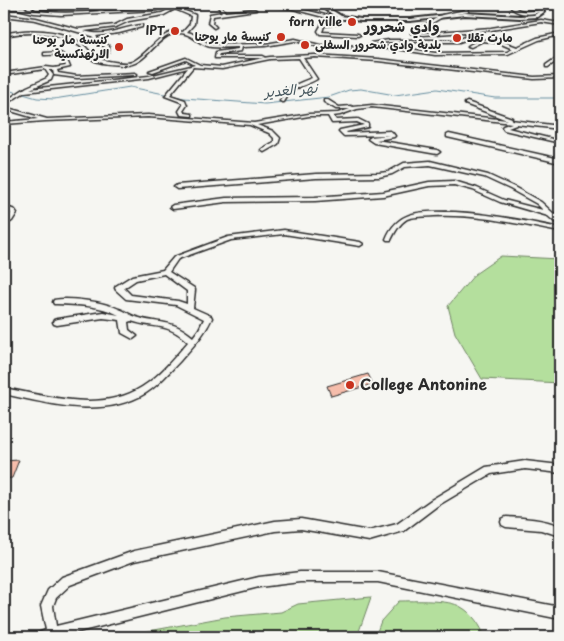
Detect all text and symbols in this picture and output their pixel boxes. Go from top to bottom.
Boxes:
place label: forn ville [289,12,342,30]
district label: وادي شحرور [362,14,440,39]
marker: forn ville [346,16,358,28]
place label: IPT [145,21,165,39]
marker: IPT [169,25,181,37]
place label: كنيسة مار يوحنا [195,27,272,45]
place label: مارت تقلا [467,28,513,46]
place label: كنيسة مار يوحنا الارثهذكسية [33,30,110,62]
marker: كنيسة مار يوحنا [275,31,287,43]
marker: مارت تقلا [451,32,463,44]
place label: بلدية وادي شحرور السفلى [315,35,441,54]
marker: بلدية وادي شحرور السفلى [299,39,311,51]
marker: كنيسة مار يوحنا الارثهذكسية [113,41,125,53]
water label: نهر الغدير [262,77,320,102]
place label: College Antonine [360,372,487,395]
marker: College Antonine [344,379,356,391]

